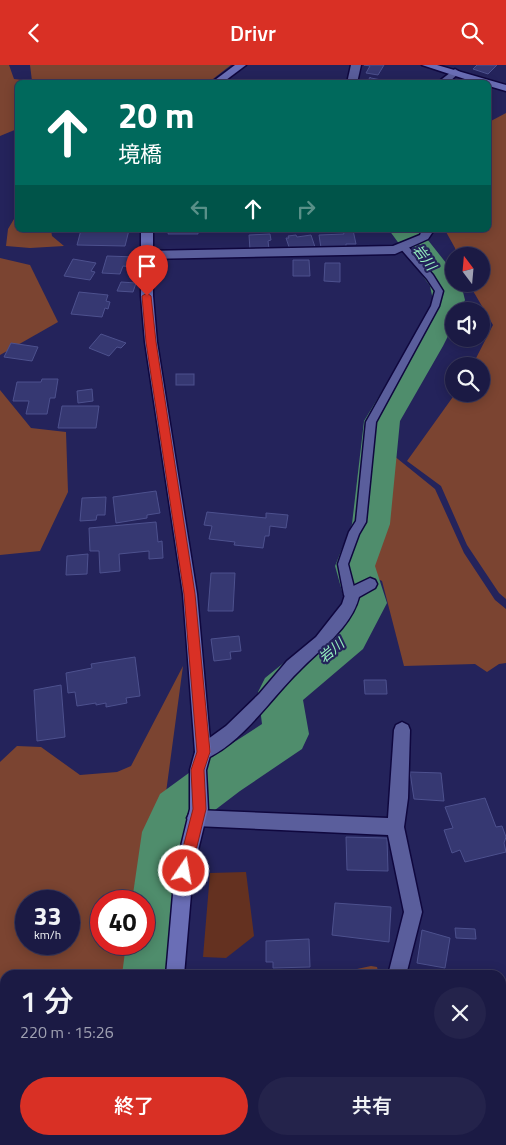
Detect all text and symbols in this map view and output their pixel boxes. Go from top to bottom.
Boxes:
text: Drivr [230,16,276,50]
icon: back [20,19,48,47]
icon: search [458,19,486,47]
text: 20 m [118,88,194,142]
icon: ahead [35,100,100,165]
text: 境橋 [118,137,162,171]
icon: left [186,195,214,223]
icon: ahead [239,195,267,223]
icon: right [292,195,320,223]
water label: 岩川 [408,240,443,276]
pin [126,245,168,296]
north arrow [445,247,490,293]
map controls [445,247,490,402]
icon: arrive [133,252,161,280]
button: sound [445,302,490,347]
button: search [445,357,490,402]
water label: 岩川 [314,632,350,667]
position arrow [157,844,209,896]
speed limit sign: 40 [90,890,155,955]
text: 33 [33,897,62,935]
text: km/h [34,925,61,944]
text: 1 分 [20,978,73,1024]
button: close [434,987,486,1039]
text: 220 m · 15:26 [20,1020,114,1044]
button: 終了 [20,1077,248,1135]
button: 共有 [258,1077,486,1135]

